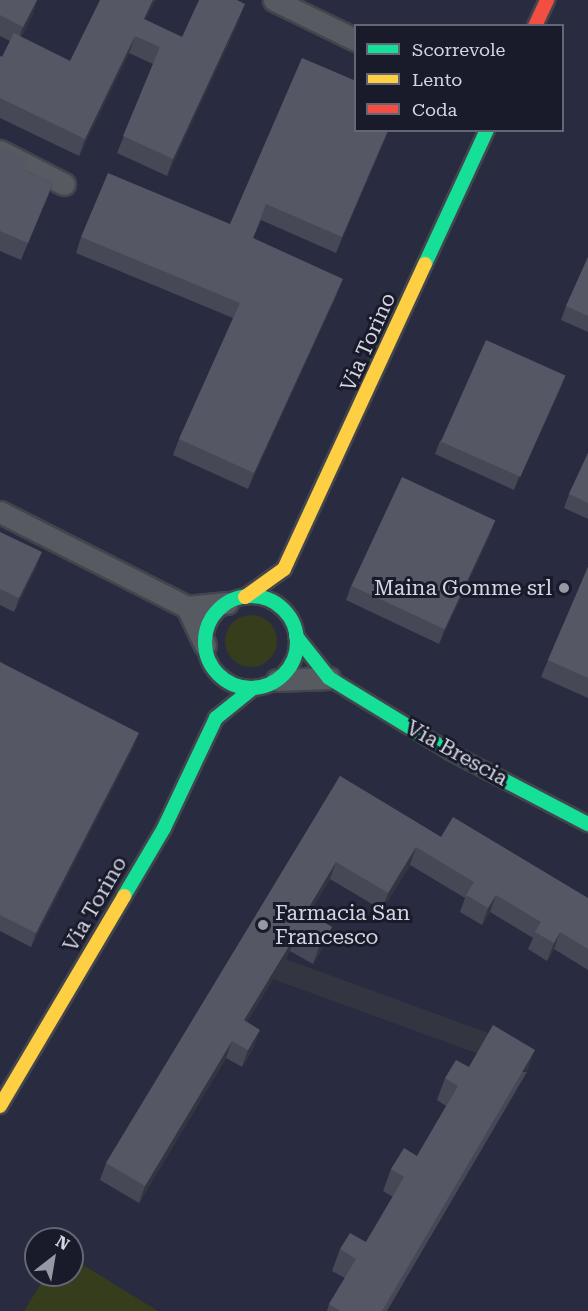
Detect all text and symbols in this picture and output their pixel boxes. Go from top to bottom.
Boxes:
legend [354,24,564,132]
text: Scorrevole [412,39,505,60]
text: Lento [412,69,462,90]
text: Coda [412,99,457,120]
street label: Via Torino [335,289,401,395]
place label: Maina Gomme srl [374,575,552,601]
marker: Maina Gomme srl [557,581,571,595]
street label: Via Brescia [402,715,512,791]
street label: Via Torino [58,852,132,956]
place label: Farmacia San Francesco [275,900,410,950]
marker: Farmacia San Francesco [256,918,270,932]
north arrow [24,1227,84,1287]
text: N [52,1232,73,1254]

